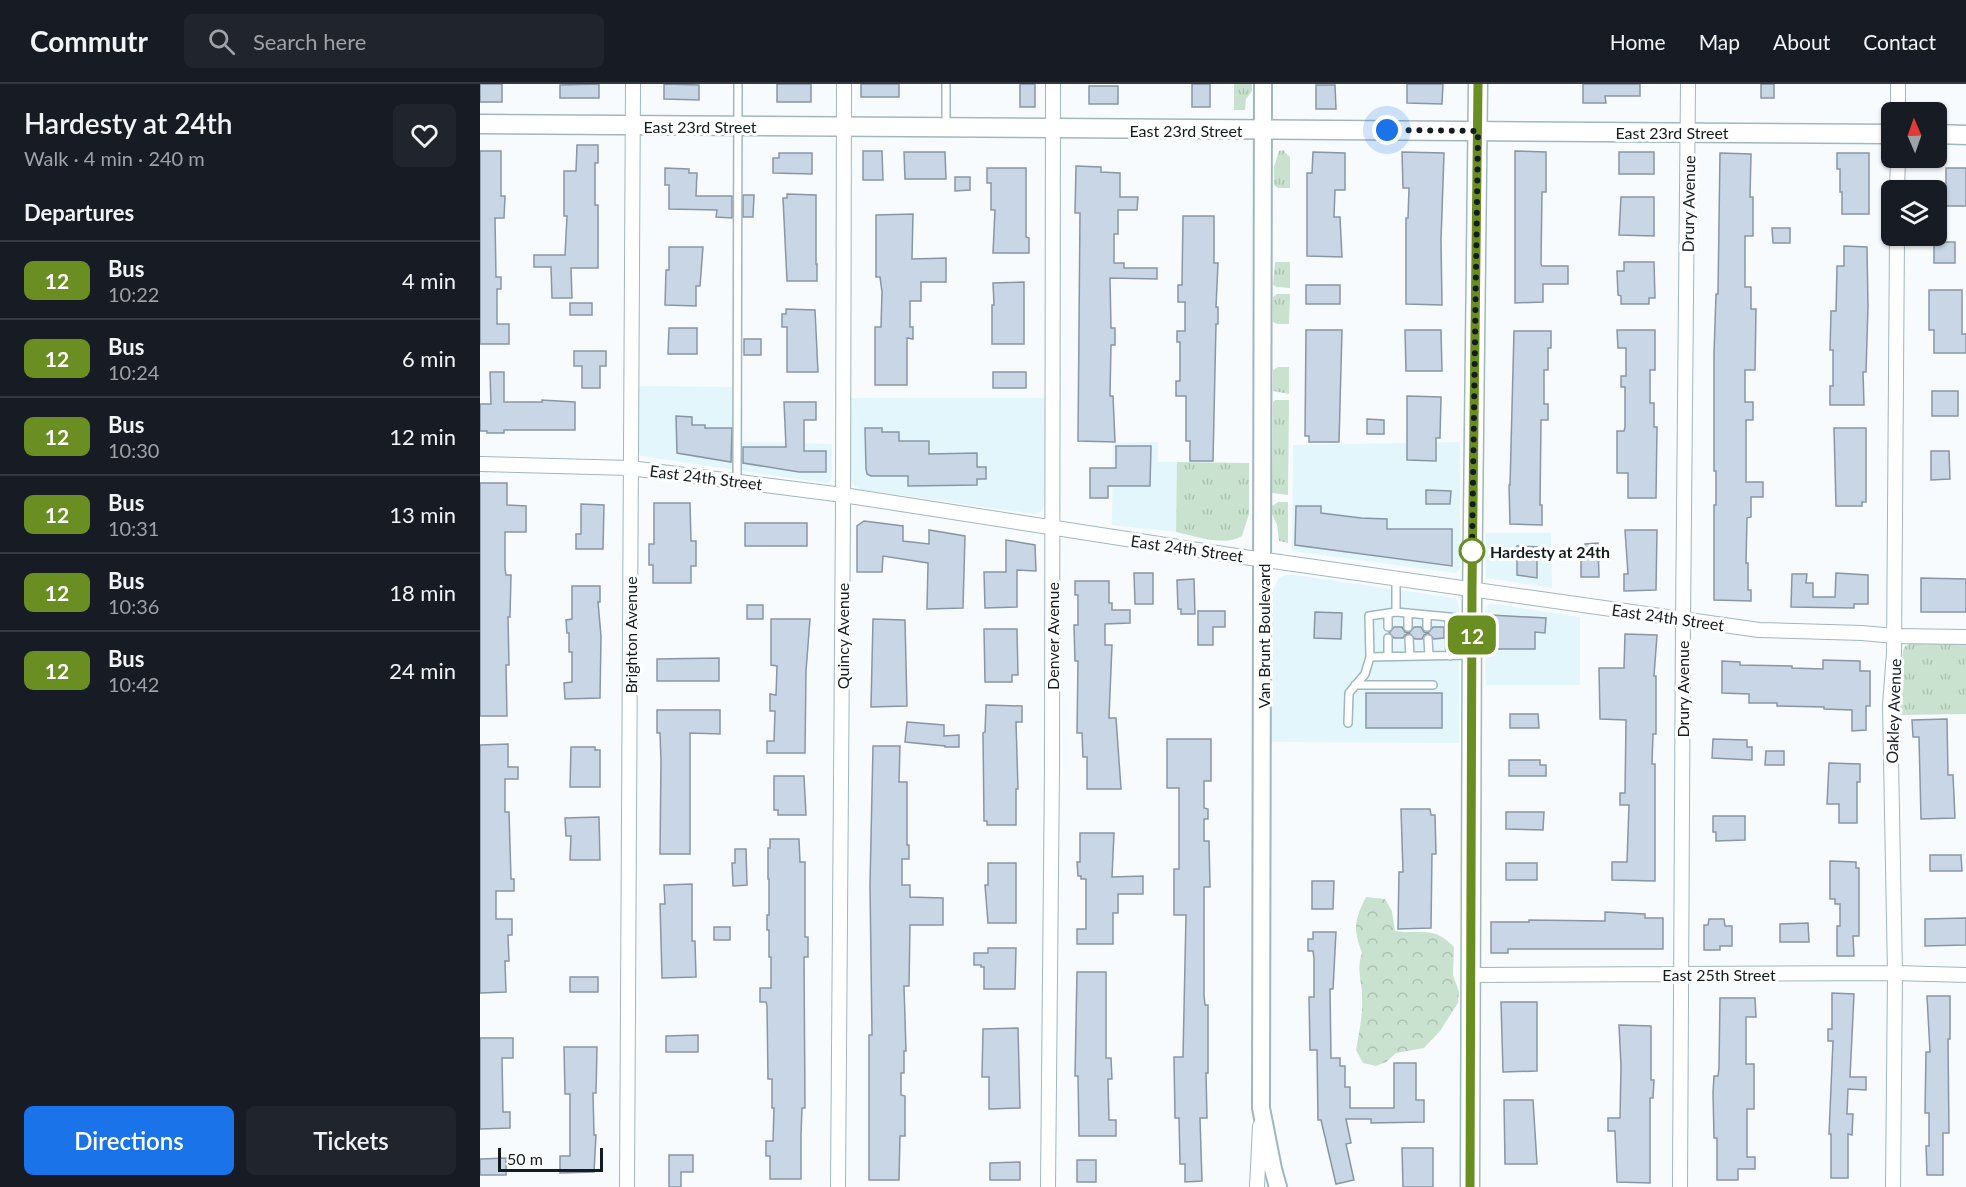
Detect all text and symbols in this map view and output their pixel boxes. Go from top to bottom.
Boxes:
search box [184,14,604,68]
text: Commutr [30,24,148,58]
icon: search [205,25,238,58]
text: Search here [253,28,366,55]
text: Home [1610,29,1666,54]
text: Map [1699,29,1740,54]
text: About [1773,29,1830,54]
text: Contact [1863,29,1936,54]
north arrow [1881,102,1947,168]
map controls [1881,102,1947,246]
button: heart [393,104,456,167]
text: Hardesty at 24th [24,106,233,140]
your location [1372,115,1402,145]
street label: East 23rd Street [643,117,757,136]
street label: East 23rd Street [1129,121,1243,140]
street label: East 23rd Street [1615,123,1729,142]
text: Walk · 4 min · 240 m [24,146,205,170]
street label: Drury Avenue [1678,155,1698,253]
button: layers [1881,180,1947,246]
text: Departures [24,199,134,226]
text: Bus [108,255,144,282]
text: 4 min [402,267,456,294]
text: 12 [45,268,69,293]
text: 10:22 [108,282,159,306]
text: Bus [108,333,144,360]
text: 6 min [402,345,456,372]
text: 12 [45,346,69,371]
text: 10:24 [108,360,159,384]
text: Bus [108,411,144,438]
text: 12 min [389,423,456,450]
text: 12 [45,424,69,449]
text: 10:30 [108,438,159,462]
street label: East 24th Street [649,461,764,493]
text: Bus [108,489,144,516]
text: 13 min [389,501,456,528]
text: 12 [45,502,69,527]
text: 10:31 [108,516,159,540]
street label: East 24th Street [1130,531,1245,565]
marker: Hardesty at 24th [1459,538,1485,564]
place label: Hardesty at 24th [1490,542,1610,561]
street label: Van Brunt Boulevard [1254,564,1273,708]
text: Bus [108,567,144,594]
street label: Brighton Avenue [621,576,640,694]
text: 18 min [389,579,456,606]
text: 12 [45,580,69,605]
street label: Denver Avenue [1043,582,1062,690]
street label: Quincy Avenue [833,583,852,689]
text: 10:36 [108,594,159,618]
street label: East 24th Street [1611,600,1726,634]
line badge: 12 [1445,616,1499,654]
text: 12 [1460,623,1484,648]
street label: Drury Avenue [1673,641,1692,737]
text: Bus [108,645,144,672]
text: 24 min [389,657,456,684]
text: 12 [45,658,69,683]
street label: Oakley Avenue [1882,658,1904,764]
text: 10:42 [108,672,159,696]
street label: East 25th Street [1662,965,1776,984]
button: Directions [24,1106,234,1175]
button: Tickets [246,1106,456,1175]
scale bar [498,1145,603,1172]
text: 50 m [507,1149,543,1168]

